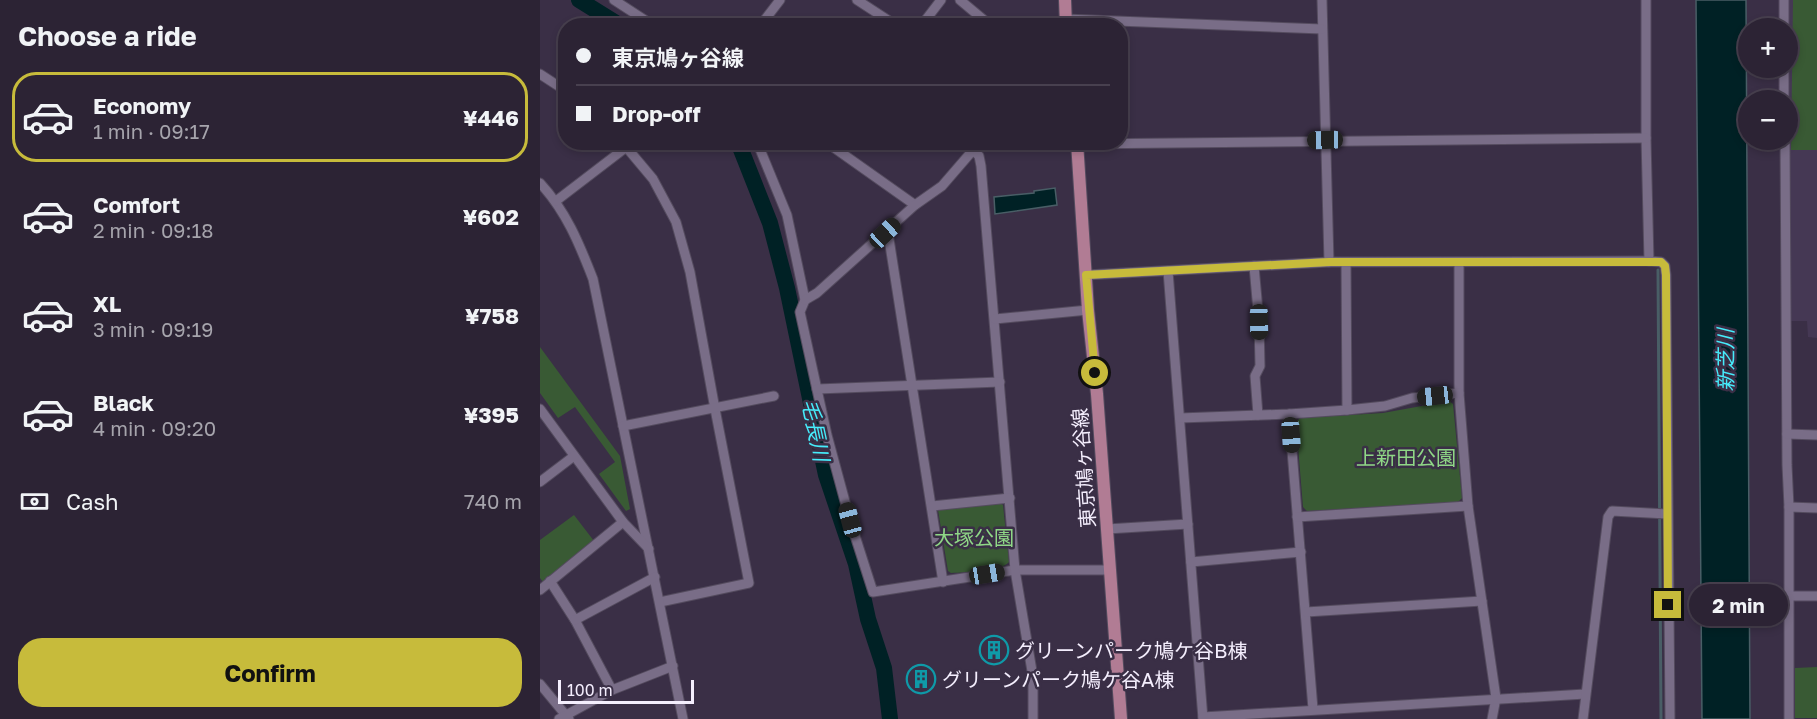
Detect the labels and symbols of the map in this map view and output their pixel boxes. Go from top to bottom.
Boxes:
car [1307,131,1343,149]
car [866,214,904,252]
car [1250,304,1268,340]
water label: 新芝川 [1712,327,1738,392]
route start [1081,359,1108,386]
car [1416,385,1454,407]
water label: 毛長川 [797,396,836,465]
street label: 東京鳩ヶ谷線 [1067,407,1099,529]
car [1281,416,1301,454]
park label: 上新田公園 [1356,445,1456,469]
car [837,500,863,540]
park label: 大塚公園 [934,525,1014,549]
car [968,562,1006,586]
callout: 2 min [1689,584,1788,626]
route end [1654,591,1681,618]
building icon: グリーンパーク鳩ケ谷B棟 [978,634,1010,666]
place label: グリーンパーク鳩ケ谷B棟 [1015,638,1247,662]
building icon: グリーンパーク鳩ケ谷A棟 [905,663,937,695]
place label: グリーンパーク鳩ケ谷A棟 [942,667,1174,691]
scale bar [558,677,694,704]

